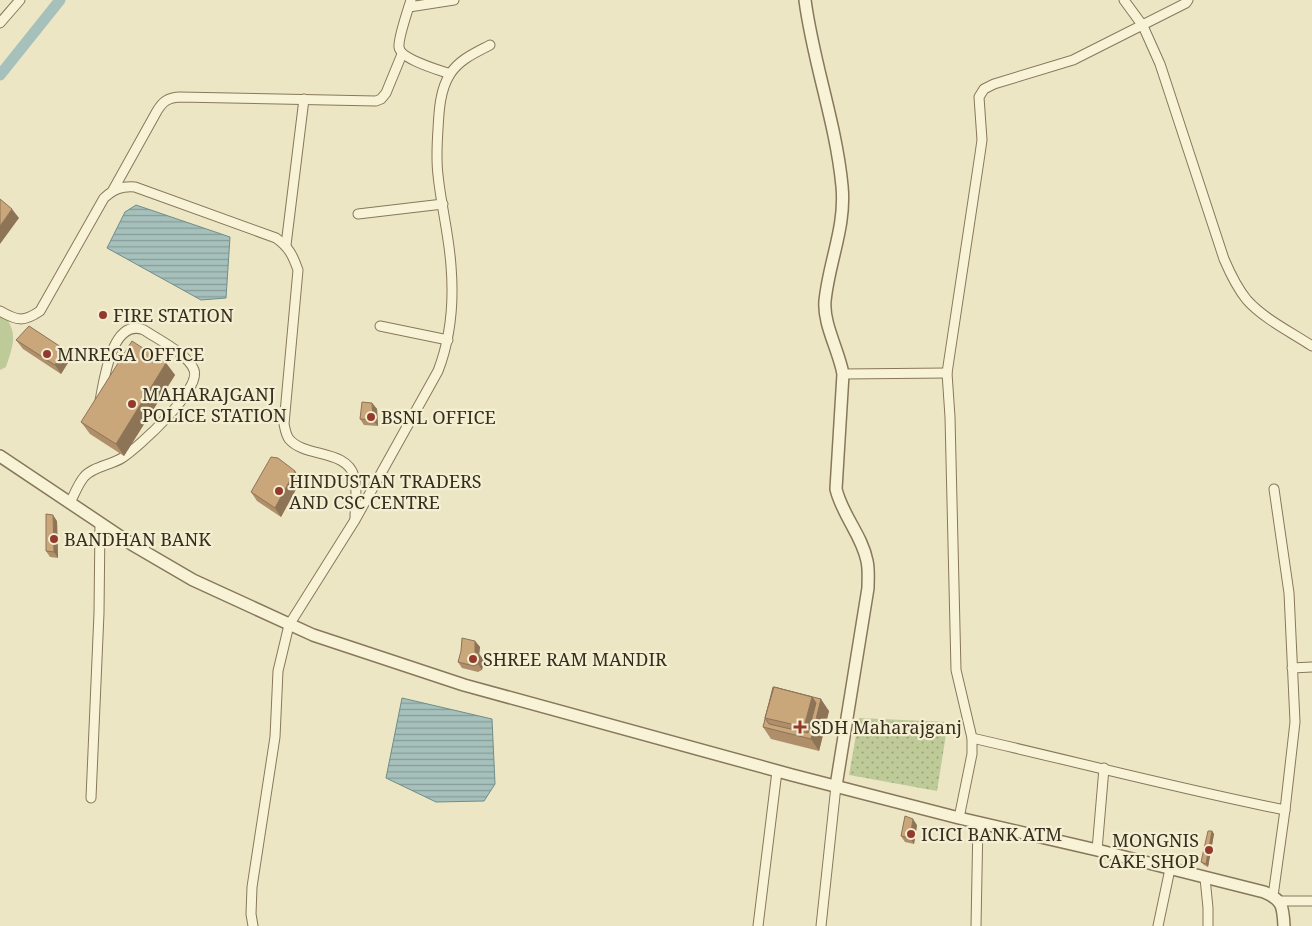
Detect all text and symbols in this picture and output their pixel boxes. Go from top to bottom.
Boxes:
place label: FIRE STATION [113,303,234,327]
marker: FIRE STATION [97,309,109,321]
place label: MNREGA OFFICE [57,342,204,366]
marker: MNREGA OFFICE [41,348,53,360]
place label: MAHARAJGANJ POLICE STATION [142,382,287,427]
marker: MAHARAJGANJ POLICE STATION [126,398,138,410]
place label: BSNL OFFICE [381,405,496,429]
marker: BSNL OFFICE [365,411,377,423]
place label: HINDUSTAN TRADERS AND CSC CENTRE [289,469,482,514]
marker: HINDUSTAN TRADERS AND CSC CENTRE [273,485,285,497]
place label: BANDHAN BANK [64,527,211,551]
marker: BANDHAN BANK [48,533,60,545]
place label: SHREE RAM MANDIR [483,647,667,671]
marker: SHREE RAM MANDIR [467,653,479,665]
place label: SDH Maharajganj [811,715,962,739]
marker: SDH Maharajganj [793,720,807,734]
place label: ICICI BANK ATM [921,822,1062,846]
marker: ICICI BANK ATM [905,828,917,840]
place label: MONGNIS CAKE SHOP [1098,828,1199,873]
marker: MONGNIS CAKE SHOP [1203,844,1215,856]

